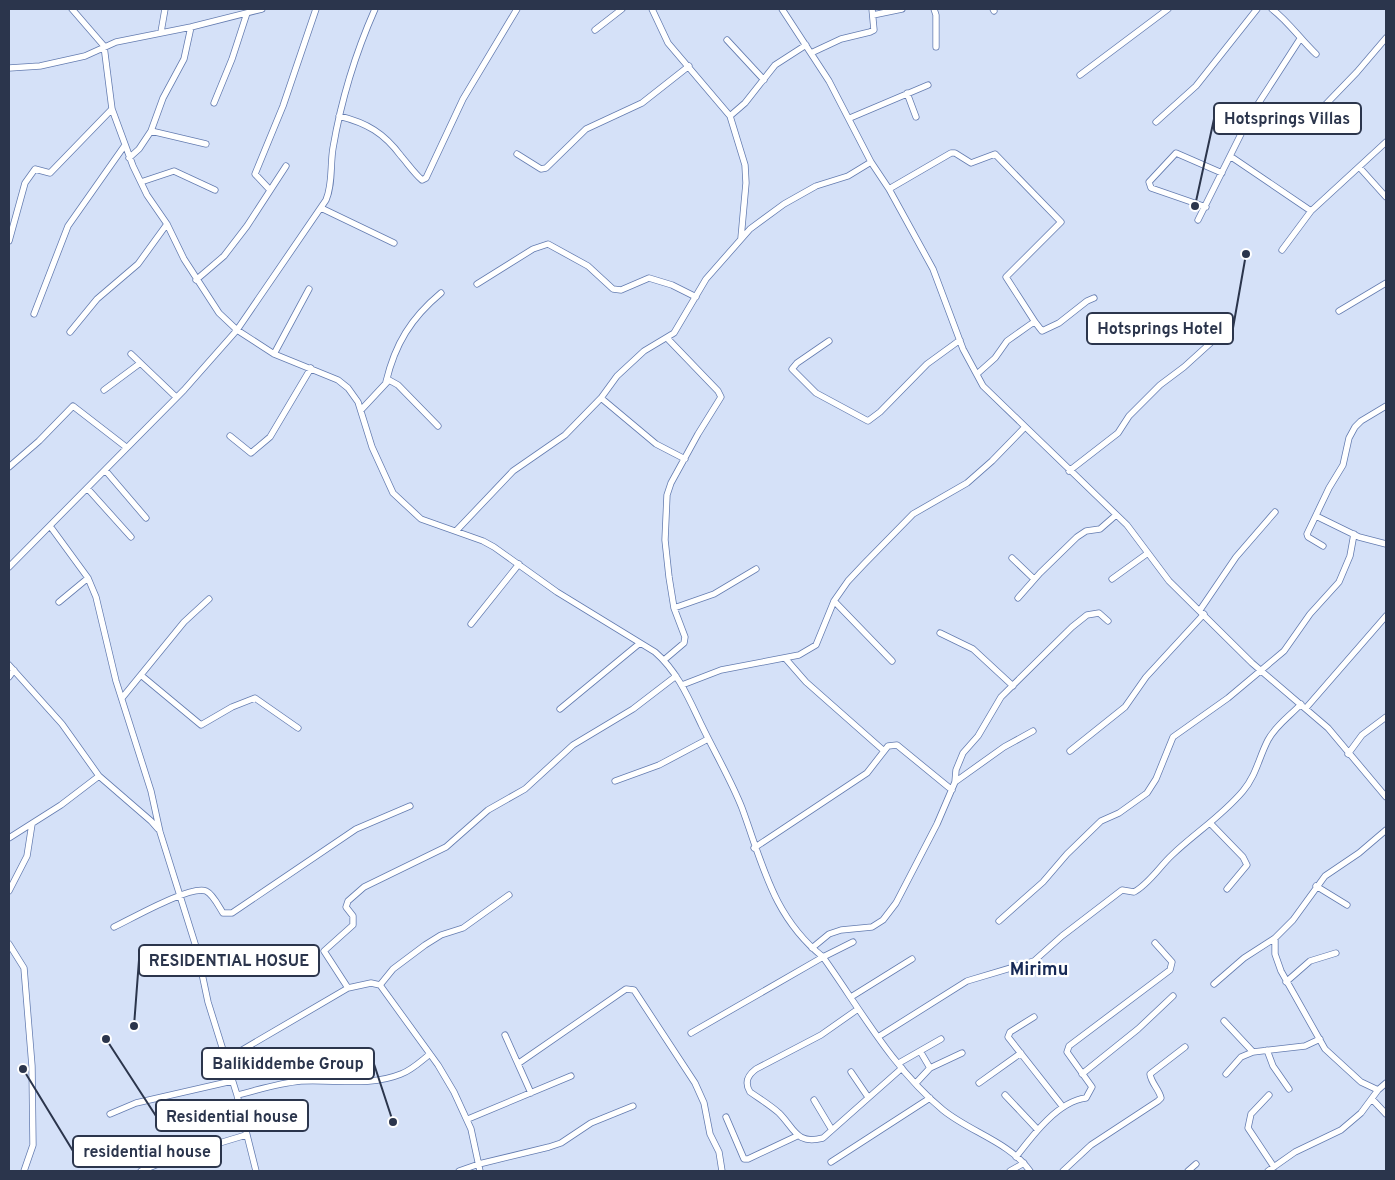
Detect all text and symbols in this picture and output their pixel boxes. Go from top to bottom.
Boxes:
callout: Hotsprings Villas [1214,103,1361,134]
text: Hotsprings Villas [1224,110,1350,130]
callout: Hotsprings Hotel [1087,313,1233,344]
text: Hotsprings Hotel [1097,320,1223,340]
callout: RESIDENTIAL HOSUE [139,945,319,976]
text: RESIDENTIAL HOSUE [149,952,309,972]
district label: Mirimu [1010,959,1068,982]
callout: Balikiddembe Group [202,1048,374,1079]
text: Balikiddembe Group [212,1055,364,1075]
callout: Residential house [156,1100,308,1131]
text: Residential house [166,1108,298,1128]
callout: residential house [73,1136,221,1167]
text: residential house [83,1143,211,1163]

